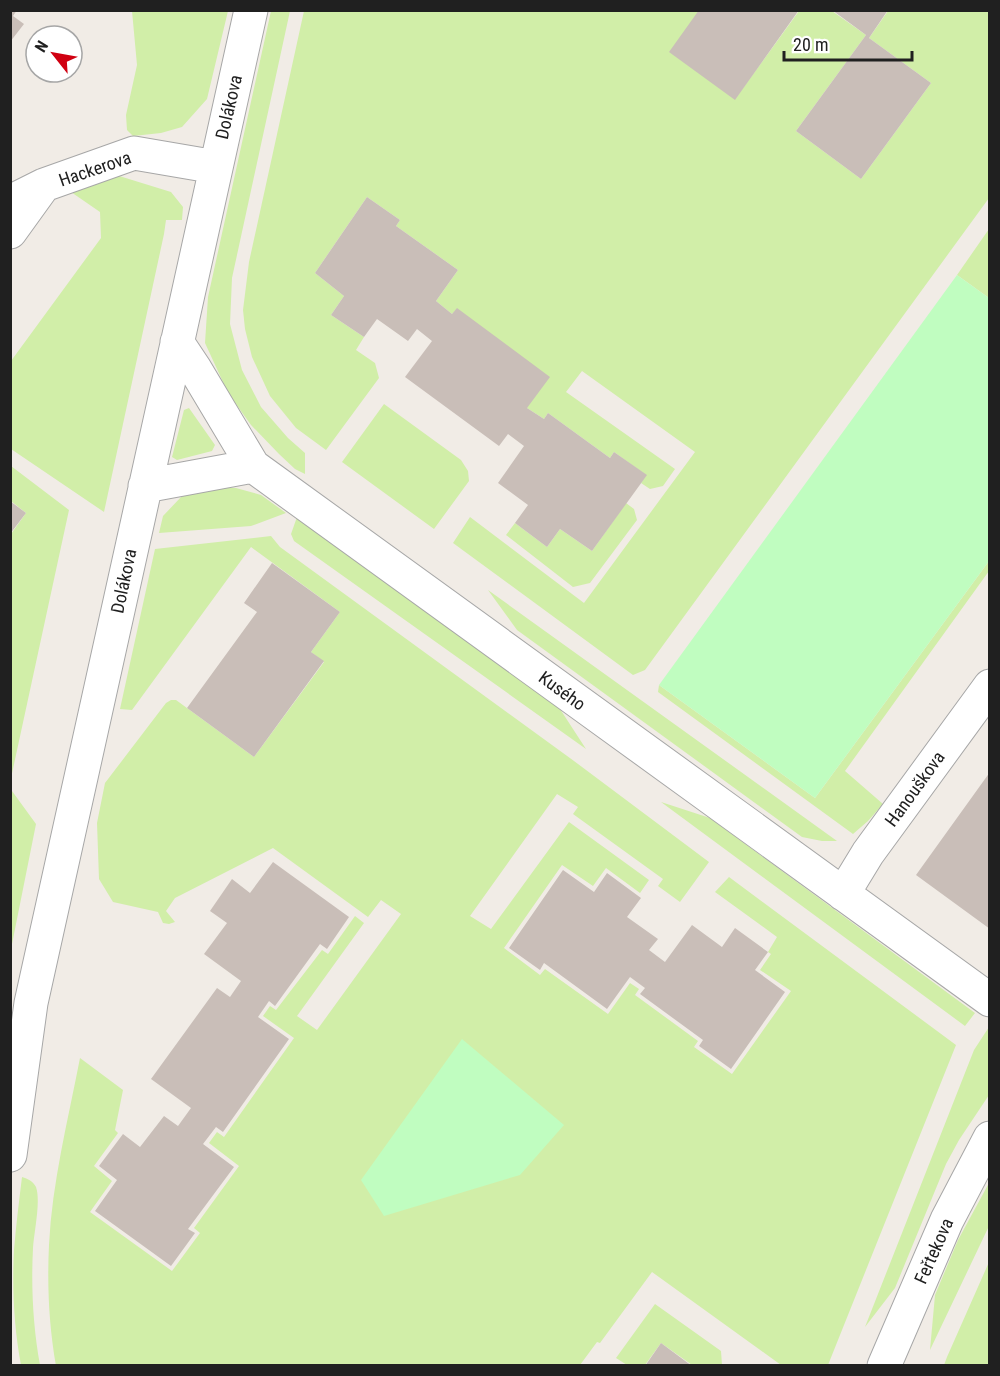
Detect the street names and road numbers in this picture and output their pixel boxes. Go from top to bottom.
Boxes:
street label: Dolákova [211,73,246,141]
street label: Hackerova [56,146,134,191]
street label: Dolákova [106,547,141,615]
street label: Kusého [535,667,590,715]
street label: Hanouškova [880,747,949,830]
street label: Feřtekova [910,1215,957,1287]

